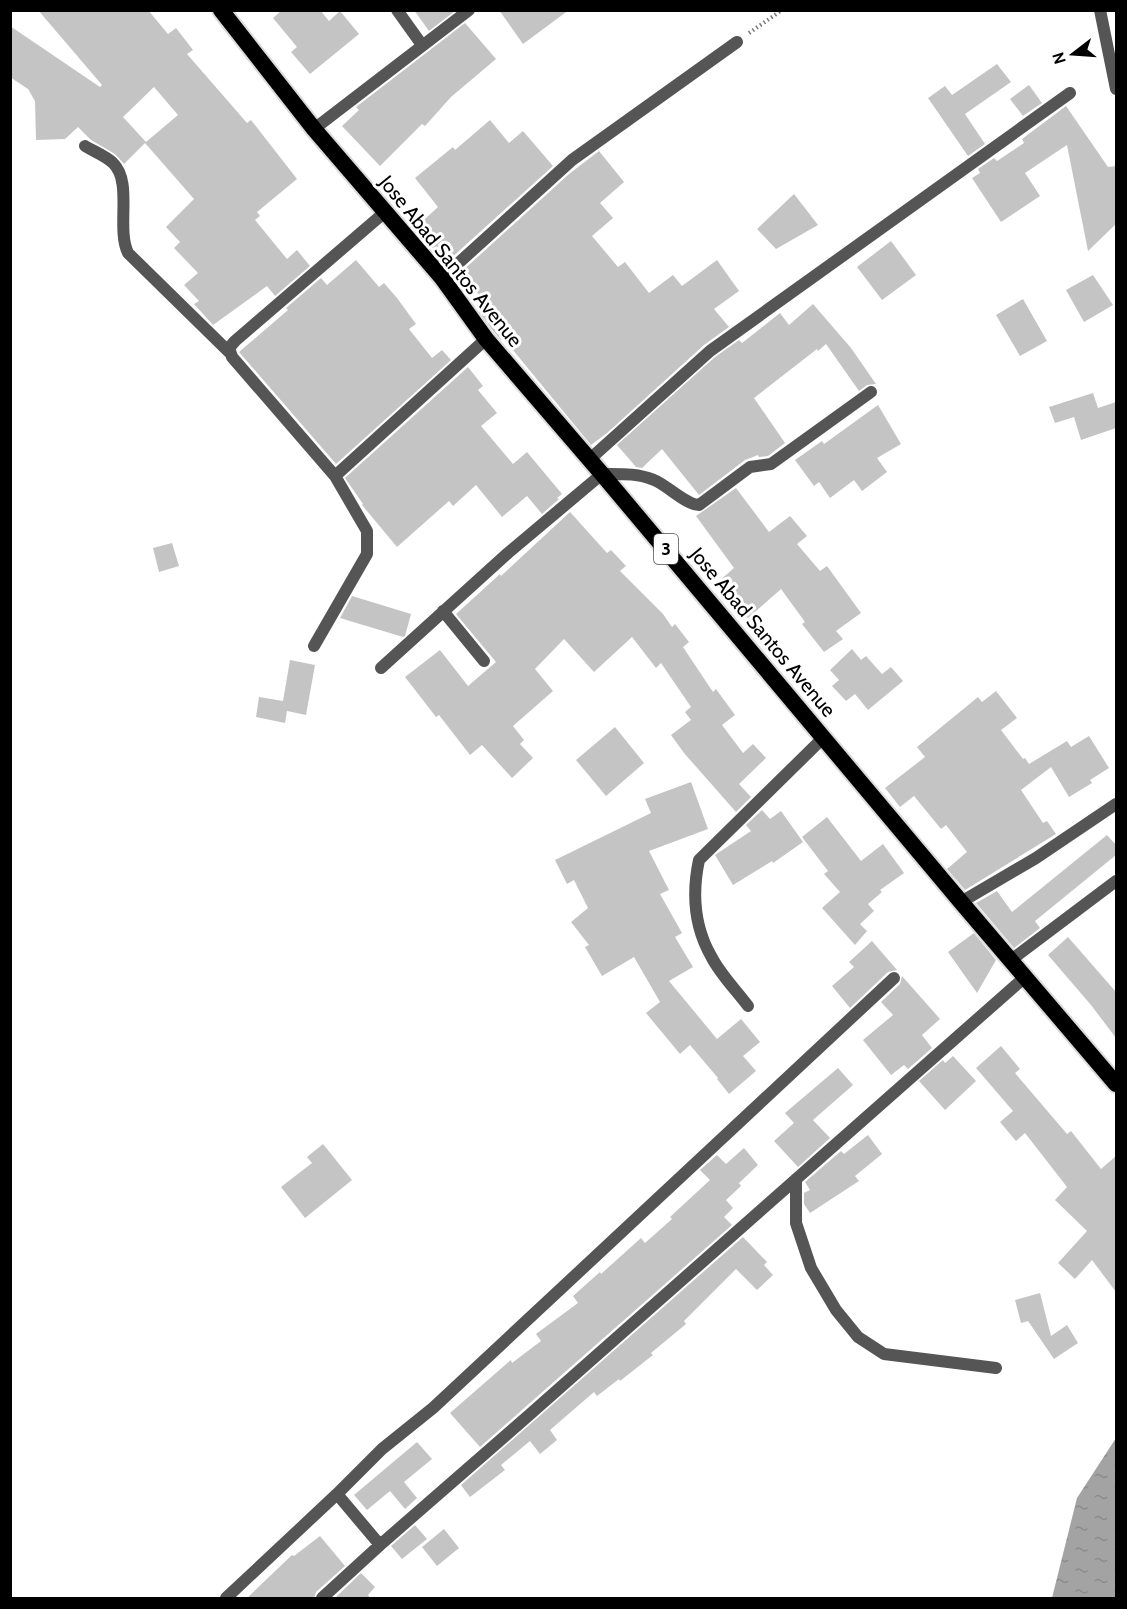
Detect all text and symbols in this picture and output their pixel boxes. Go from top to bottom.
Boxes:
north arrow [1043,24,1103,84]
text: N [1048,50,1070,66]
street label: Jose Abad Santos Avenue [374,170,528,352]
road number: 3 [654,534,678,564]
street label: Jose Abad Santos Avenue [685,542,841,722]

